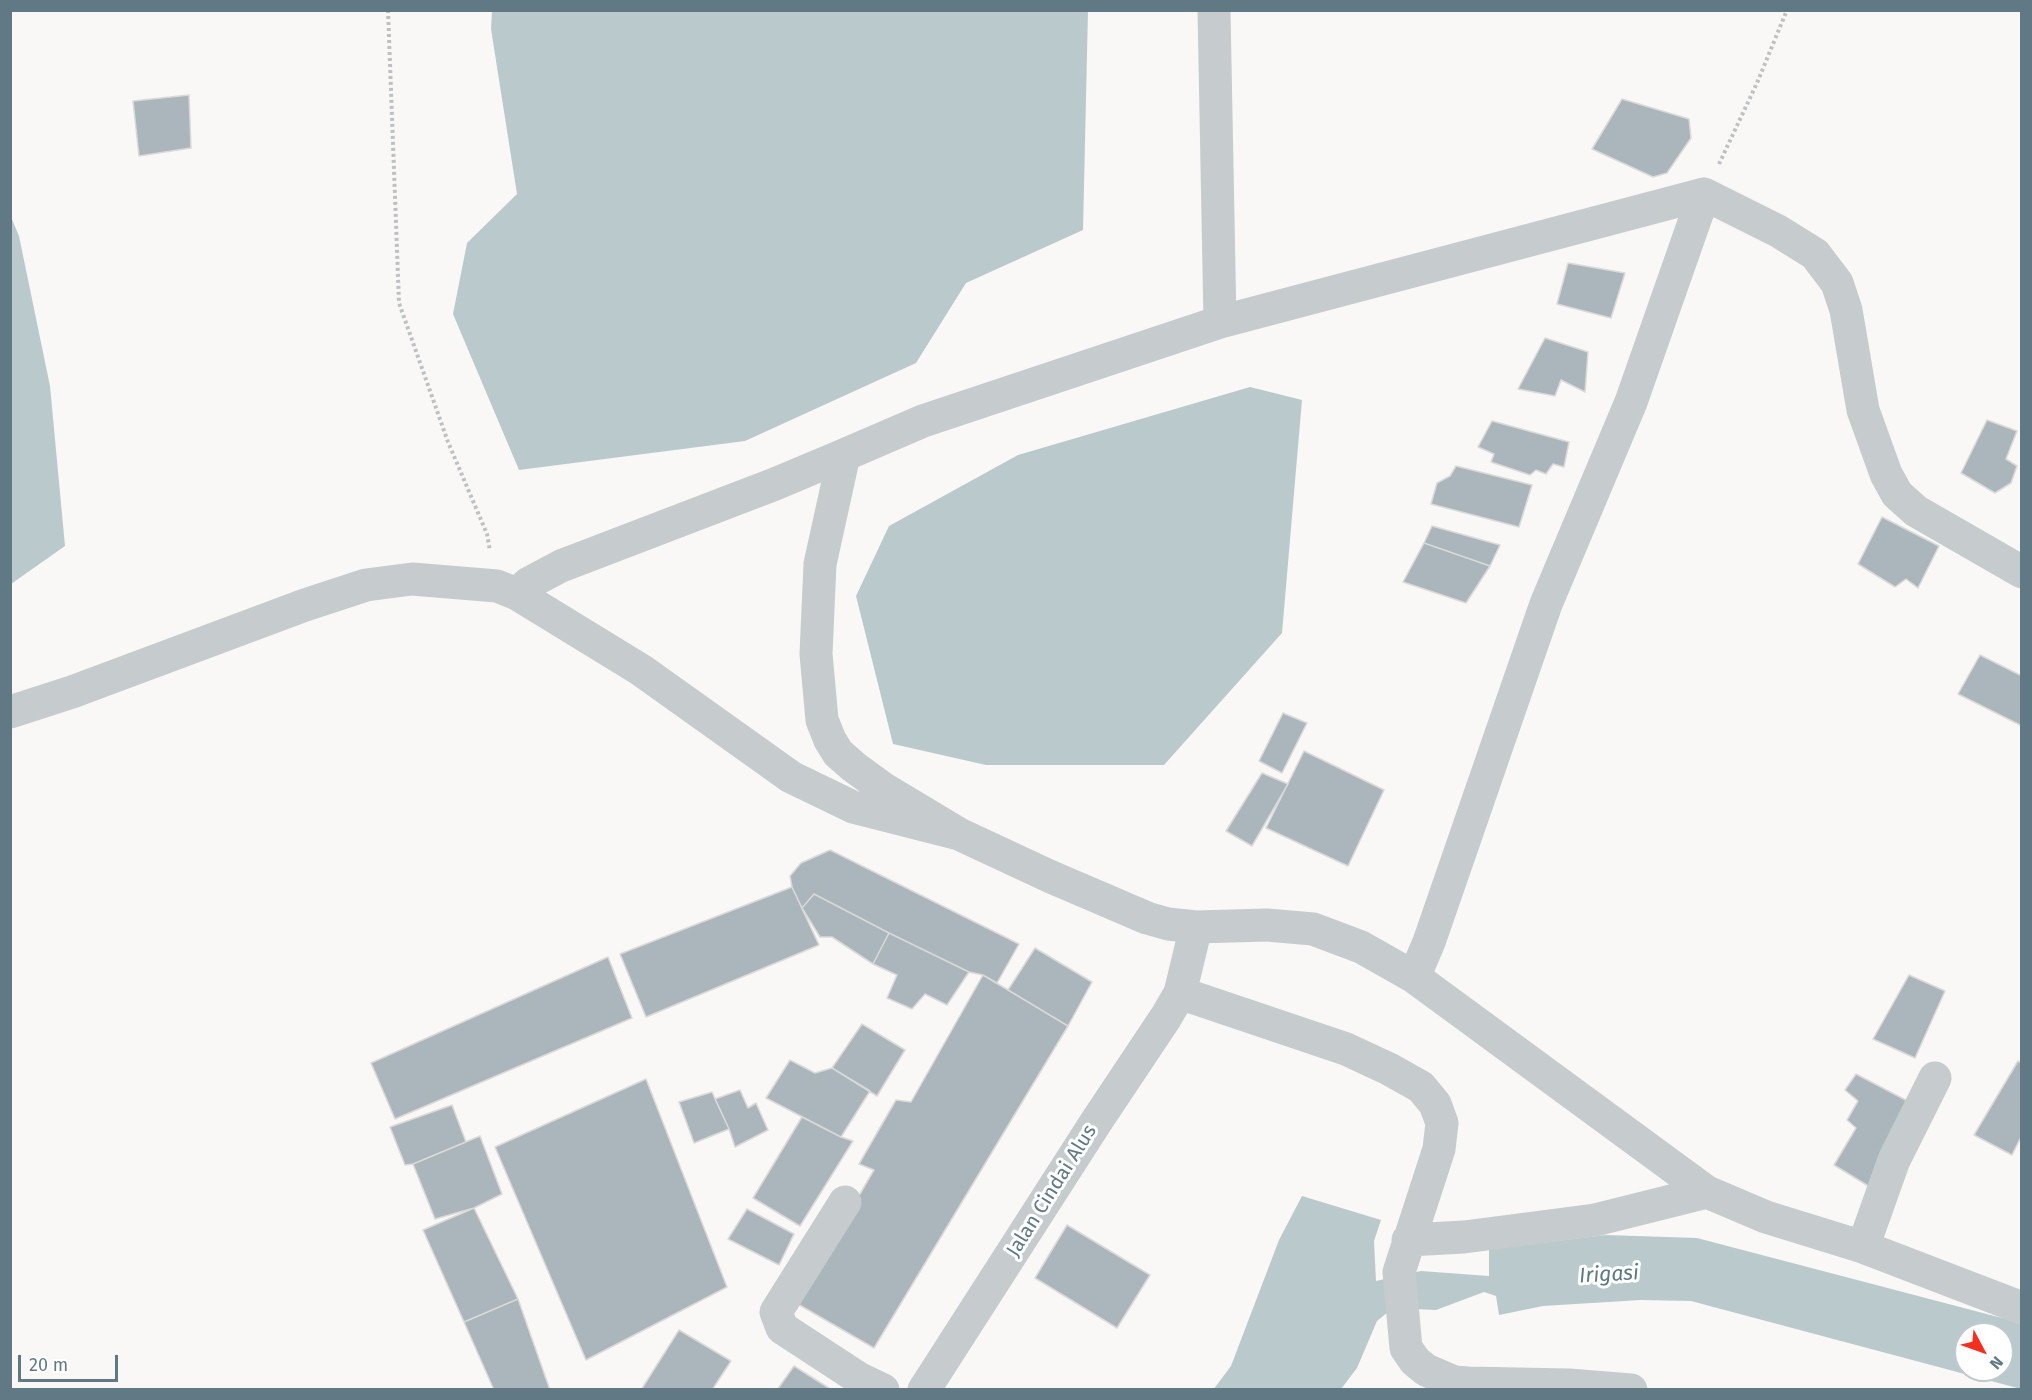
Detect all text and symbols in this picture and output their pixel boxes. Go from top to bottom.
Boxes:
street label: Jalan Cindai Alus [1002,1121,1102,1261]
water label: Irigasi [1579,1261,1639,1289]
north arrow [1954,1322,2014,1382]
scale bar [21,1343,122,1381]
text: N [1986,1353,2007,1373]
text: 20 m [29,1354,68,1376]

